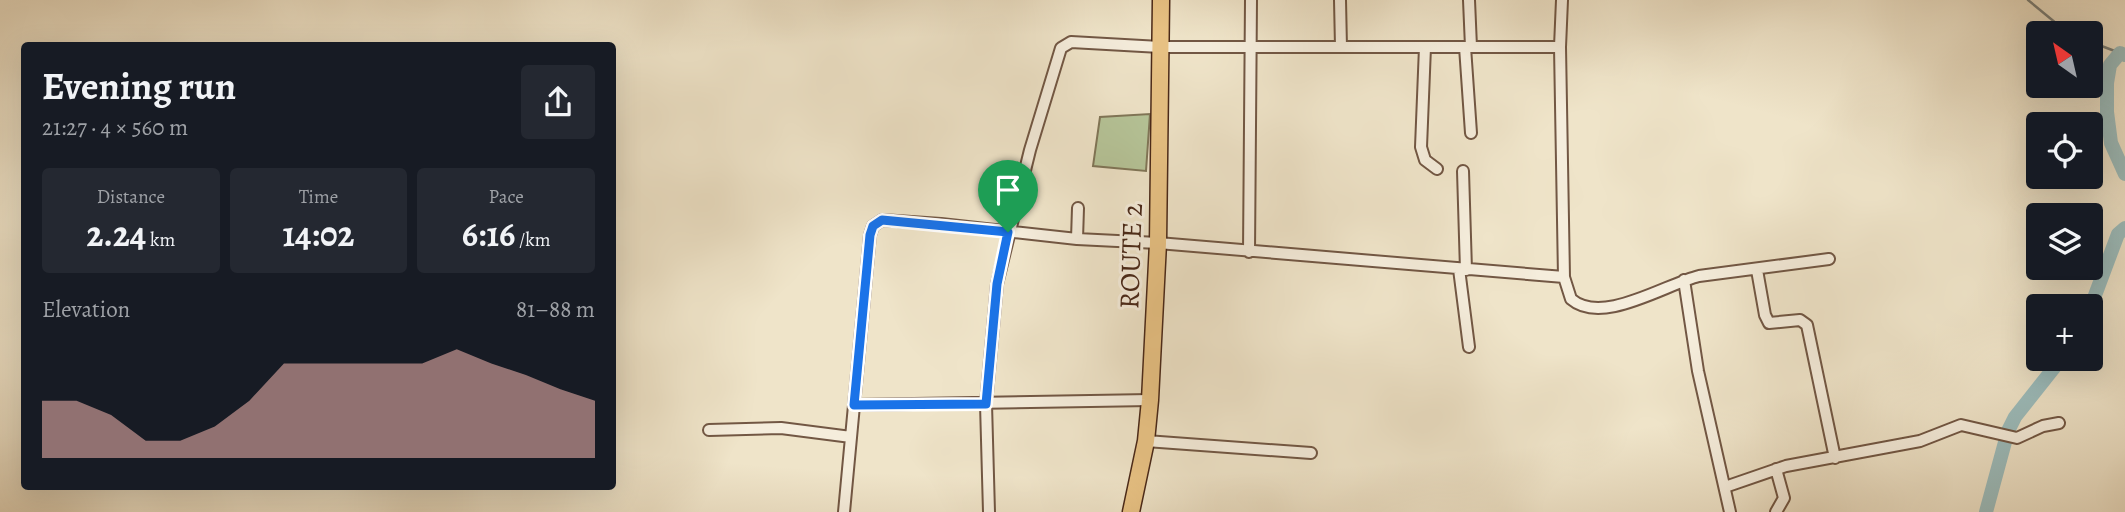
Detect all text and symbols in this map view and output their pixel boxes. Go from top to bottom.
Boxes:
north arrow [2026,21,2104,98]
map controls [2026,21,2103,371]
text: Evening run [42,60,236,112]
button: share [521,65,595,139]
text: 21:27 · 4 × 560 m [42,112,188,143]
button: locate [2026,112,2103,189]
pin [978,160,1038,232]
icon: arrive [989,171,1027,209]
text: Distance [97,184,165,210]
text: Time [299,184,338,210]
text: Pace [489,184,524,210]
street label: ROUTE 2 [1110,202,1152,310]
button: layers [2026,203,2103,280]
text: 2.24 [86,210,146,258]
text: 14:02 [283,210,354,258]
text: 6:16 [462,210,515,258]
text: km [146,227,175,253]
text: /km [515,227,551,253]
text: Elevation [42,294,130,325]
text: 81–88 m [516,294,595,325]
button: + [2026,294,2103,371]

